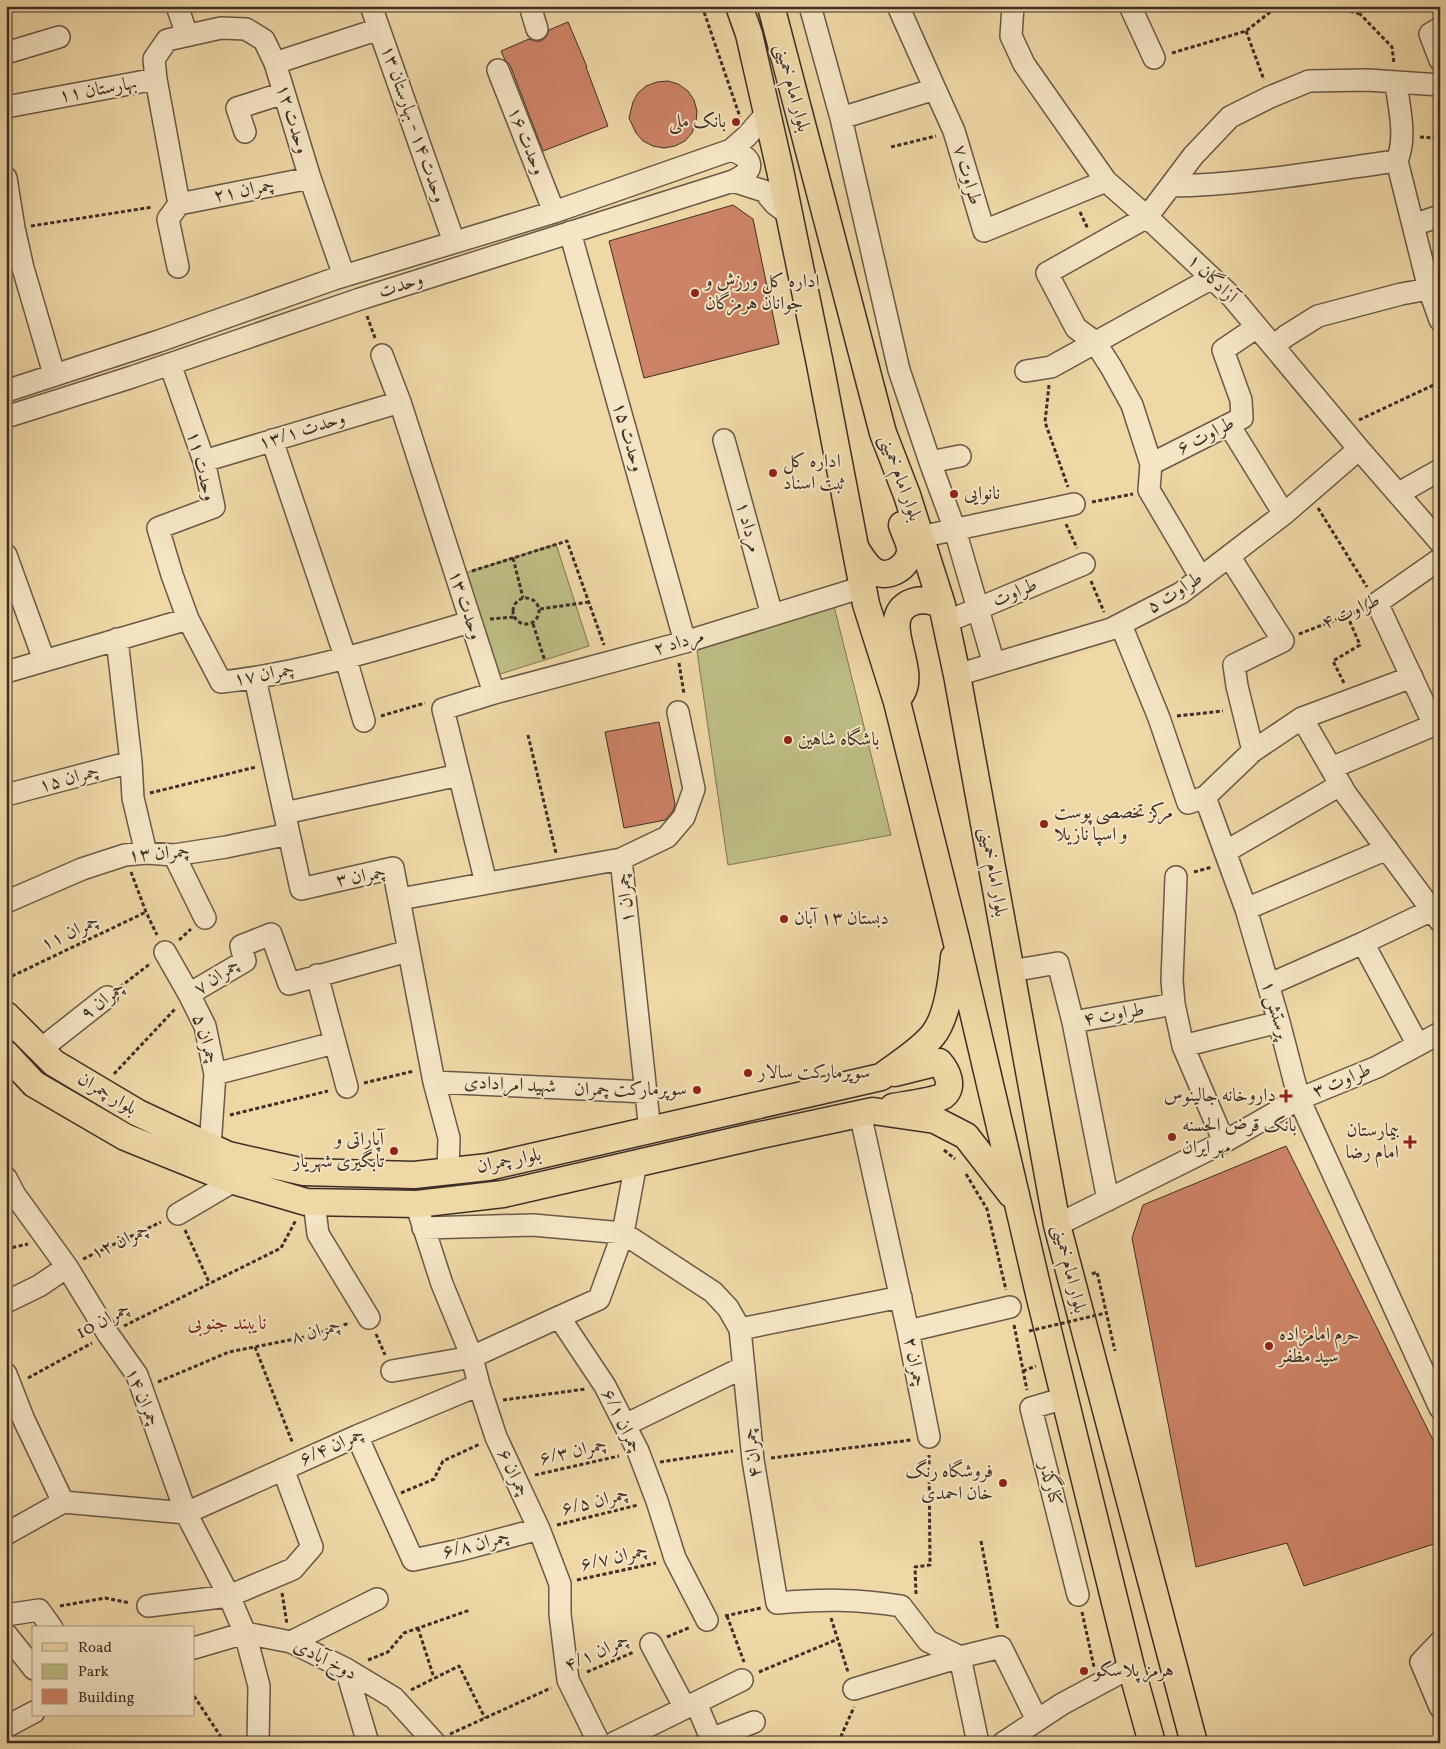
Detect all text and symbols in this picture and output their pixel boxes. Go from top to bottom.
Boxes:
street label: بلوار امام خمینی [766,41,816,136]
street label: وحدت ۱۴ - بهارستان ۱۳ [374,42,452,206]
street label: بهارستان ۱۱ [57,70,139,110]
street label: وحدت ۱۲ [269,81,315,157]
street label: وحدت ۱۶ [501,103,551,179]
place label: بانک ملی [669,109,726,135]
marker: بانک ملی [730,116,742,128]
street label: طراوت ۷ [946,142,988,208]
street label: چمران ۲۱ [211,172,277,210]
street label: آزادگان ۱ [1181,248,1244,311]
street label: وحدت [375,267,427,305]
place label: اداره کل ورزش و جوانان هرمزگان [703,269,820,317]
marker: اداره کل ورزش و جوانان هرمزگان [689,287,701,299]
street label: وحدت ۱۵ [606,399,650,475]
street label: وحدت ۱۳/۱ [255,405,349,457]
street label: طراوت ۶ [1173,410,1239,462]
street label: وحدت ۱۱ [180,428,222,504]
street label: بلوار امام خمینی [870,431,928,526]
place label: اداره کل ثبت اسناد [783,449,845,497]
marker: اداره کل ثبت اسناد [767,467,779,479]
place label: نانوایی [964,481,1000,507]
marker: نانوایی [948,488,960,500]
street label: مرداد ۱ [729,499,767,555]
street label: طراوت ۵ [1142,566,1208,620]
street label: وحدت ۱۳ [442,567,488,643]
street label: طراوت [988,572,1042,614]
street label: طراوت ۴ [1318,588,1384,636]
street label: مرداد ۲ [651,623,707,663]
street label: چمران ۱۷ [231,657,297,693]
place label: باشگاه شاهین [798,726,879,753]
marker: باشگاه شاهین [782,734,794,746]
street label: چمران ۱۵ [36,758,102,800]
place label: مرکز تخصصی پوست و اسپا نازیلا [1054,800,1173,848]
marker: مرکز تخصصی پوست و اسپا نازیلا [1038,818,1050,830]
street label: بلوار امام خمینی [970,825,1014,919]
street label: چمران ۱۳ [127,839,191,869]
street label: چمران ۳ [334,860,388,894]
street label: چمران ۱ [610,872,642,924]
place label: دبستان ۱۳ آبان [794,906,889,932]
street label: چمران ۱۱ [37,908,103,958]
marker: دبستان ۱۳ آبان [778,913,790,925]
street label: چمران ۷ [189,952,245,1002]
street label: چمران ۹ [75,975,131,1027]
street label: پرستش ۱ [1254,978,1296,1044]
street label: طراوت ۴ [1081,997,1147,1033]
street label: چمران ۵ [185,1011,225,1067]
street label: طراوت ۳ [1309,1057,1375,1105]
place label: سوپرمارکت سالار [756,1060,871,1086]
street label: بلوار چمران [72,1066,142,1122]
marker: سوپرمارکت سالار [742,1067,754,1079]
street label: شهید امرادادی [463,1070,557,1100]
place label: سوپرمارکت چمران [574,1077,687,1103]
place label: داروخانه جالینوس [1164,1083,1276,1109]
marker: سوپرمارکت چمران [691,1084,703,1096]
marker: داروخانه جالینوس [1280,1090,1292,1102]
place label: بانک قرض الحسنه مهر ایران [1182,1113,1297,1161]
place label: بیمارستان امام رضا [1346,1118,1399,1168]
place label: آپاراتی و تابگیری شهریار [291,1127,386,1175]
marker: بانک قرض الحسنه مهر ایران [1166,1131,1178,1143]
marker: بیمارستان امام رضا [1403,1135,1417,1149]
street label: بلوار چمران [474,1142,544,1180]
marker: آپاراتی و تابگیری شهریار [388,1145,400,1157]
street label: چمران ۱۲ [87,1217,153,1267]
street label: بلوار امام خمینی [1043,1222,1093,1317]
street label: چمران 10 [71,1296,135,1346]
district label: نایبند جنوبی [187,1310,267,1338]
street label: چمران ۸ [288,1313,344,1351]
place label: حرم امامزاده سید مظفر [1277,1322,1359,1370]
street label: چمران ۲ [896,1335,932,1389]
marker: حرم امامزاده سید مظفر [1263,1340,1275,1352]
street label: چمران ۱۴ [118,1364,166,1430]
street label: چمران ۶/۱ [594,1385,648,1457]
street label: چمران ۶/۴ [295,1421,369,1473]
street label: چمران ۴ [737,1426,769,1480]
street label: چمران ۶/۳ [537,1432,609,1472]
street label: چمران ۶ [491,1445,535,1501]
street label: کنارگذر [1031,1457,1070,1509]
place label: فروشگاه رنگ خان احمدی [905,1458,993,1507]
marker: فروشگاه رنگ خان احمدی [997,1477,1009,1489]
street label: چمران ۶/۵ [559,1481,631,1523]
street label: چمران ۶/۸ [440,1524,512,1566]
street label: چمران ۶/۷ [578,1538,650,1578]
legend [32,1626,195,1716]
street label: چمران ۴/۱ [560,1627,634,1679]
street label: دوخ آبادی [288,1633,361,1690]
text: Road [78,1638,112,1659]
place label: هرمز پلاسکو [1092,1658,1174,1684]
text: Park [78,1662,109,1683]
marker: هرمز پلاسکو [1078,1665,1090,1677]
text: Building [78,1688,135,1709]

